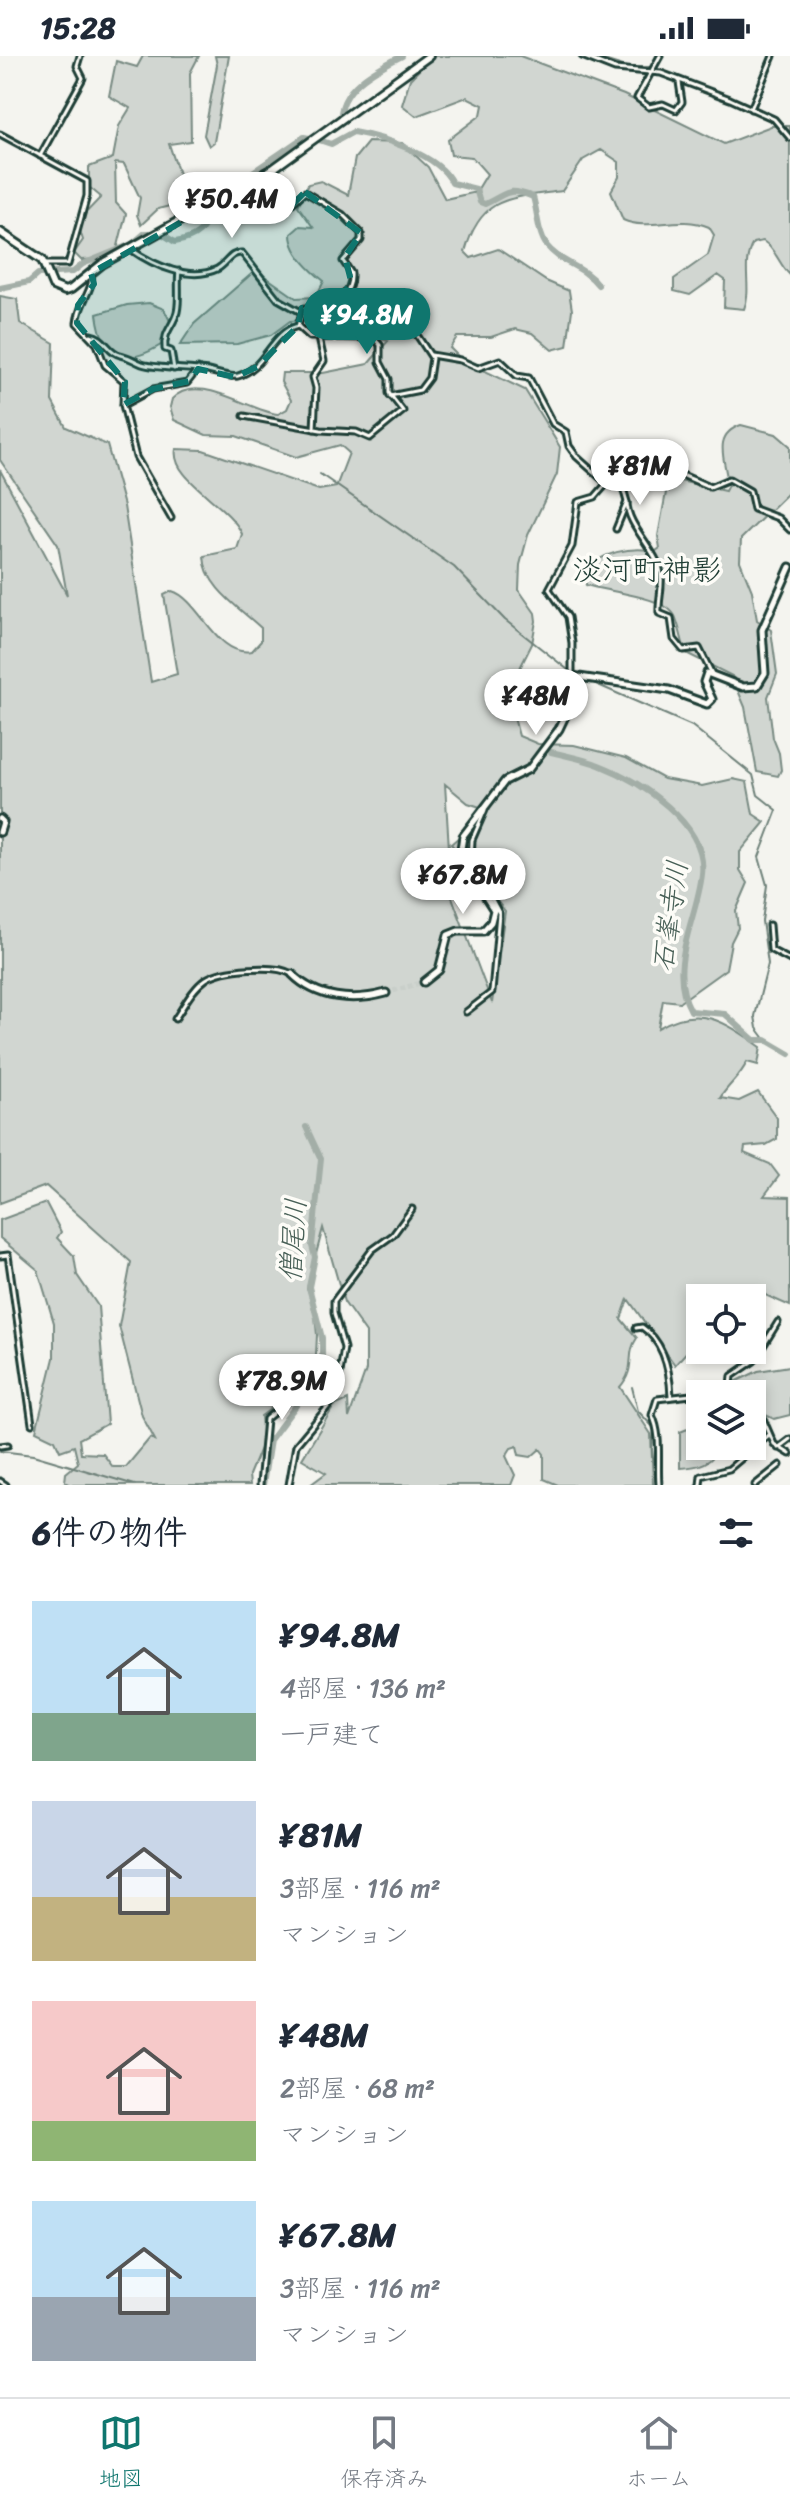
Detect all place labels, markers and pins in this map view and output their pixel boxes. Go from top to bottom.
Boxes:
pin: ¥50.4M [167,172,297,240]
pin: ¥94.8M [302,288,432,356]
pin: ¥81M [593,439,687,507]
pin: ¥48M [489,669,583,737]
pin: ¥67.8M [398,848,528,916]
pin: ¥78.9M [217,1354,347,1422]

